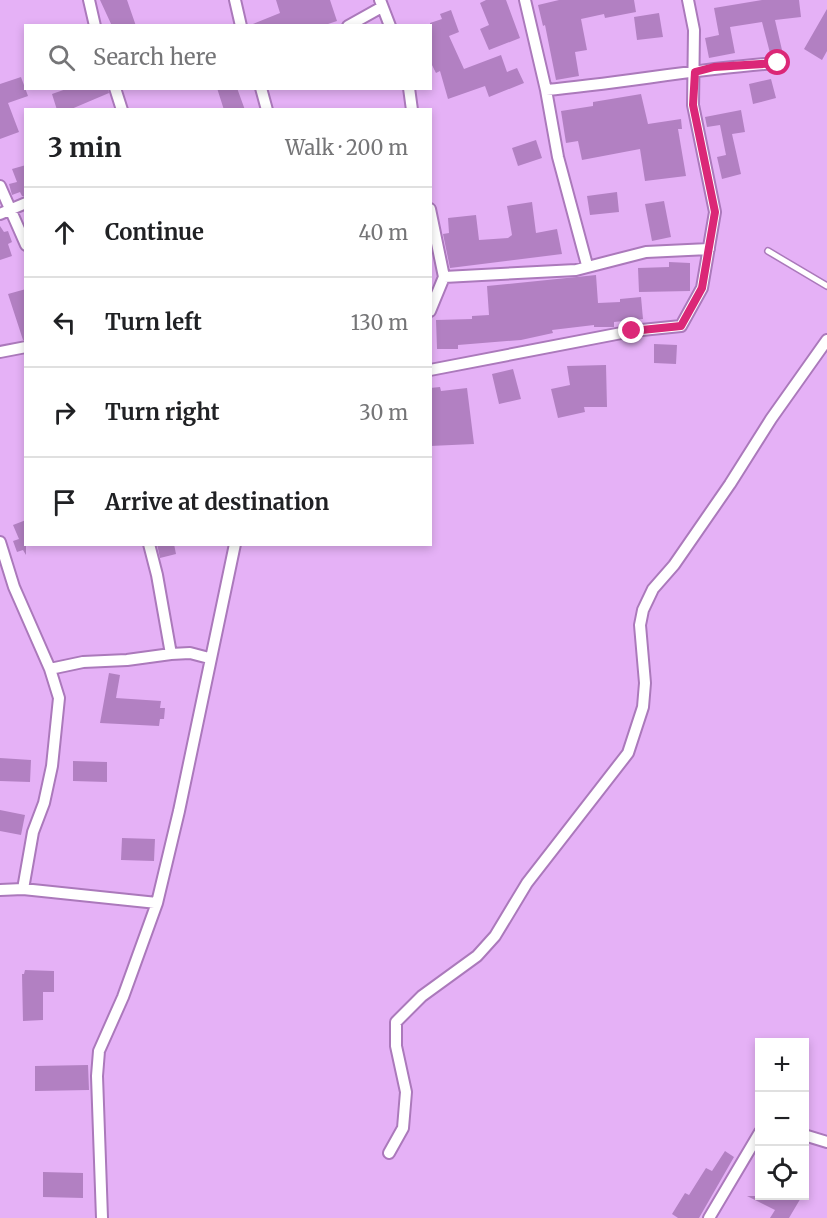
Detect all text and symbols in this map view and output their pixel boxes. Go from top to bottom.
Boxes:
search box [24,24,432,90]
icon: search [45,41,78,74]
text: Search here [93,43,216,71]
route start [764,49,790,75]
text: 3 min [48,131,122,164]
text: Walk · 200 m [285,135,408,160]
icon: ahead [48,216,81,249]
text: Continue [105,218,204,246]
text: 40 m [358,220,408,245]
icon: left [48,306,81,339]
text: Turn left [105,308,202,336]
text: 130 m [351,310,408,335]
route end [618,317,644,343]
icon: right [48,396,81,429]
text: Turn right [105,398,219,426]
text: 30 m [359,400,408,425]
icon: arrive [48,486,81,519]
text: Arrive at destination [105,488,329,516]
map controls [755,1038,809,1200]
button: + [755,1038,809,1092]
button: − [755,1092,809,1146]
button: locate [755,1146,809,1200]

